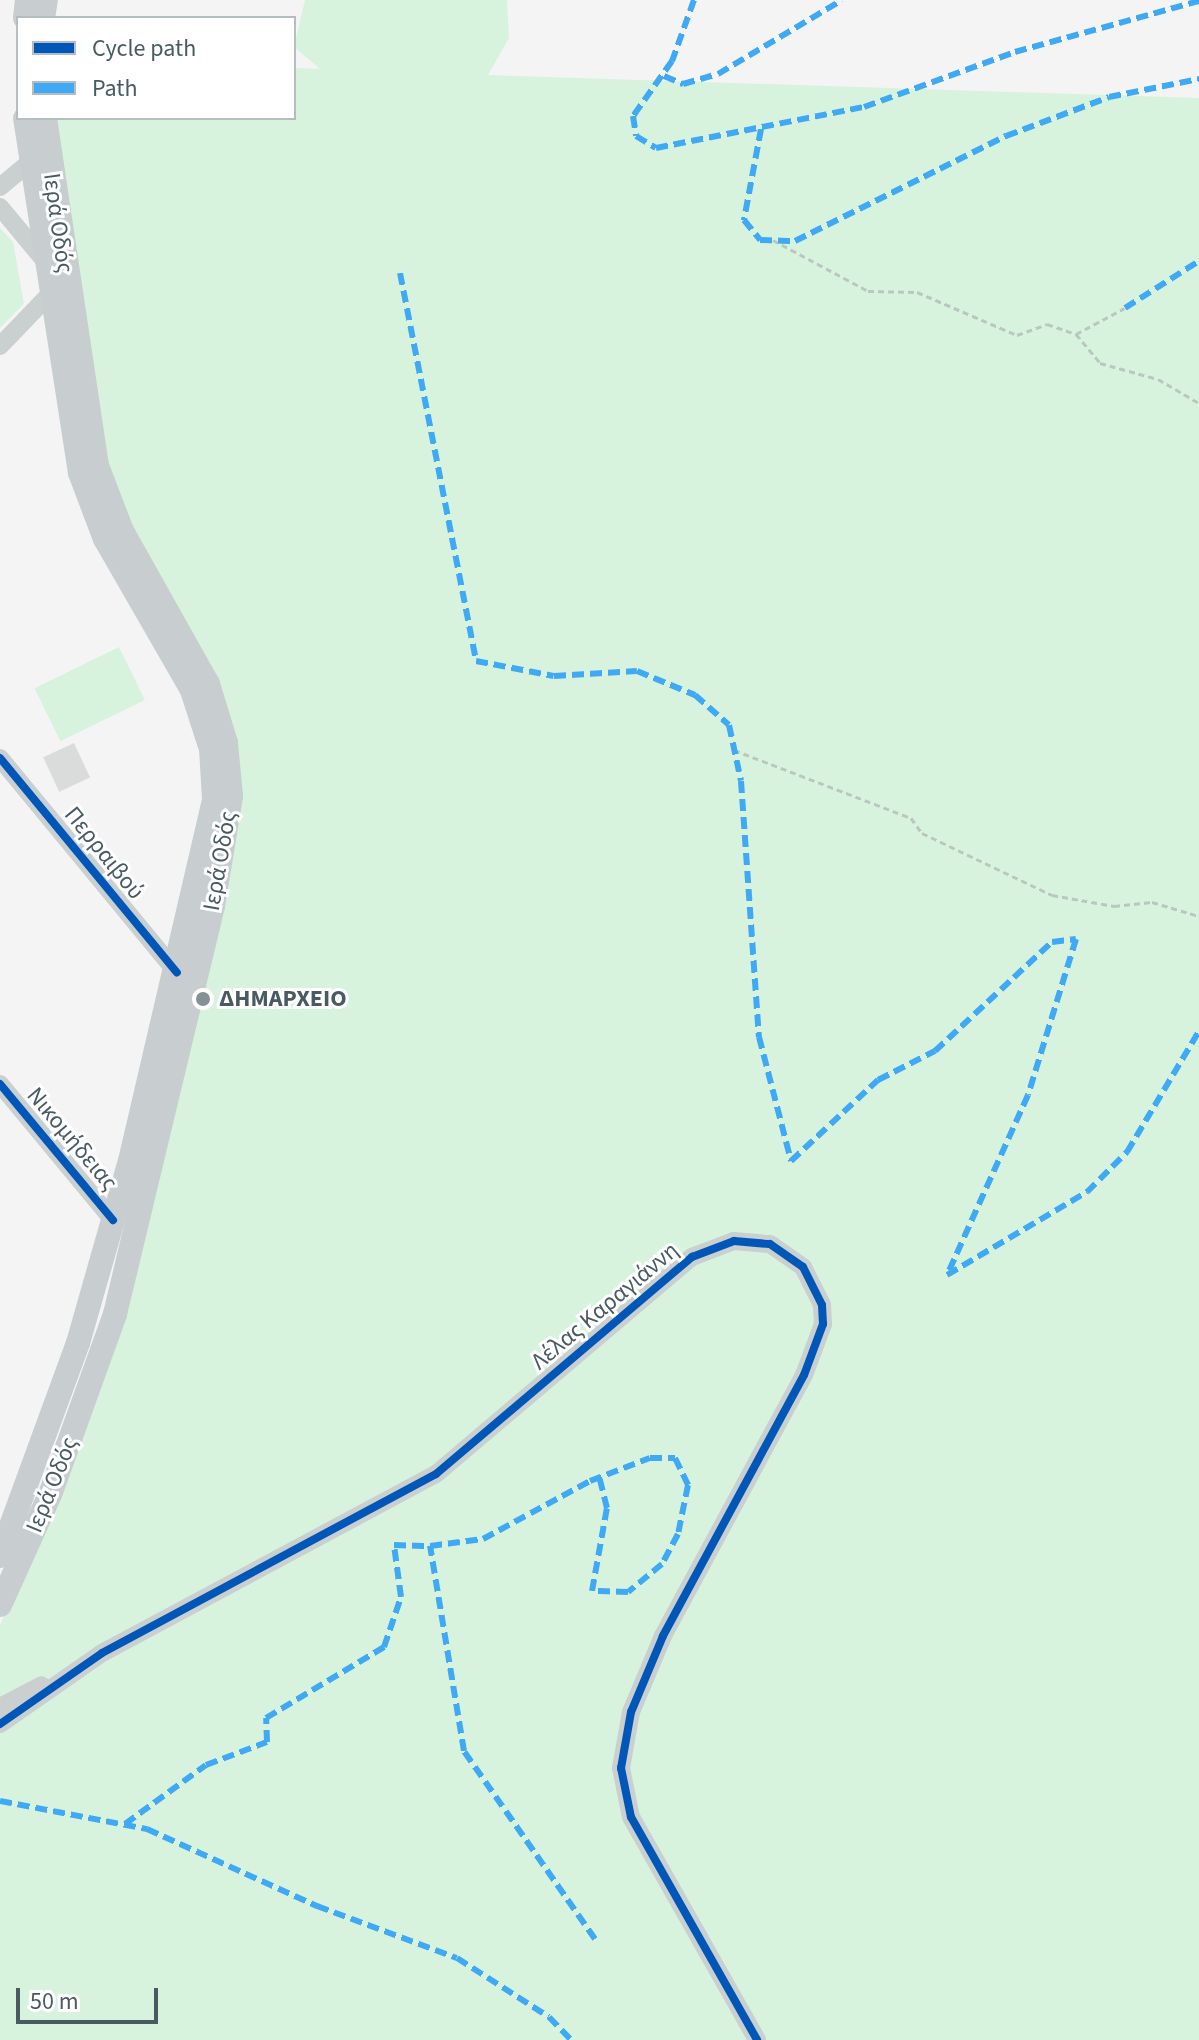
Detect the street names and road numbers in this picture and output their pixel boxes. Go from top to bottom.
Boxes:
street label: Ιερά Οδός [37,171,79,275]
street label: Περραιβού [58,801,150,905]
street label: Ιερά Οδός [197,809,243,913]
street label: Νικομήδειας [21,1082,123,1196]
street label: Λέλας Καραγιάννη [526,1236,684,1376]
street label: Ιερά Οδός [20,1433,84,1537]

